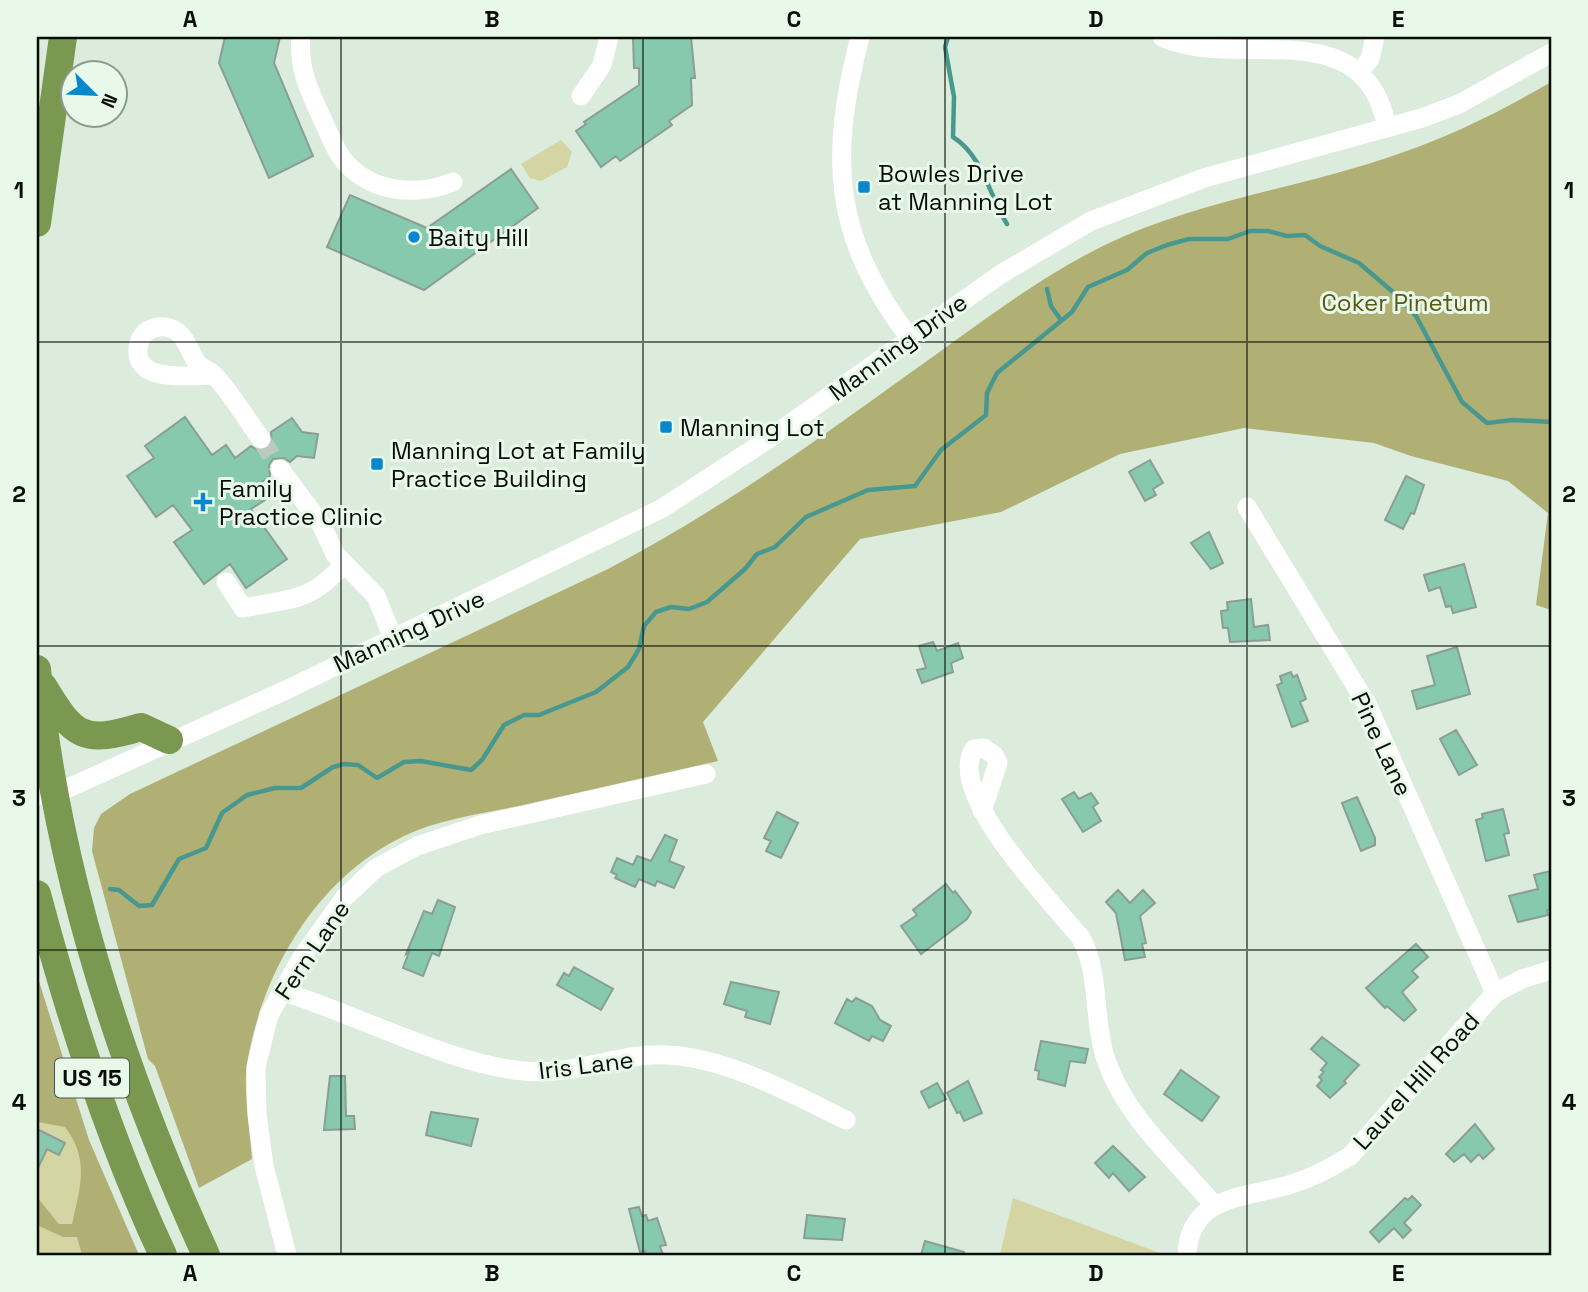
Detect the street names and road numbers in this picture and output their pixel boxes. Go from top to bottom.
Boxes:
street label: Manning Drive [823,286,973,408]
street label: Manning Drive [328,582,490,680]
street label: Pine Lane [1344,687,1420,801]
street label: Fern Lane [268,895,356,1005]
street label: Laurel Hill Road [1346,1006,1486,1156]
street label: Iris Lane [537,1044,635,1086]
road number: US 15 [55,1058,129,1098]

